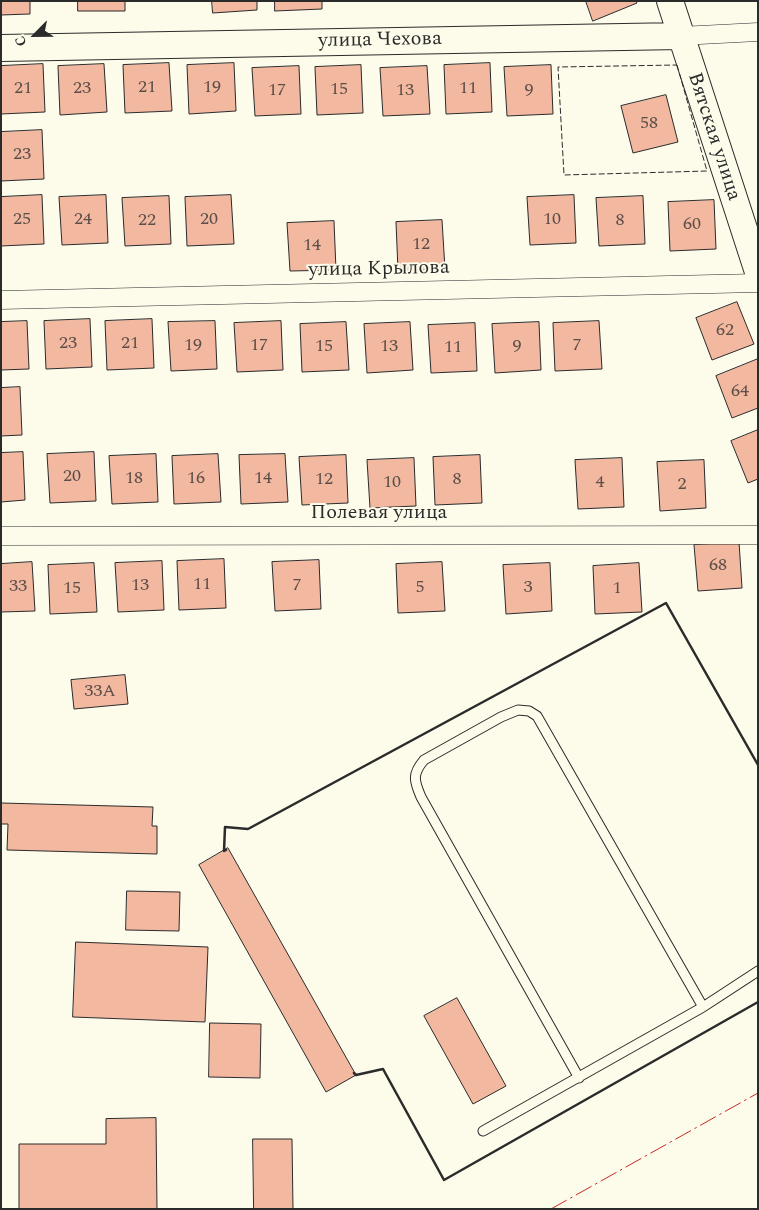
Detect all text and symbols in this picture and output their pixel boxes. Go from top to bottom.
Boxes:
north arrow [10,10,60,60]
street label: улица Чехова [318,28,442,54]
text: С [9,32,32,50]
street label: Вятская улица [681,70,745,204]
house number: 21 [138,77,156,99]
house number: 19 [203,77,221,99]
house number: 21 [14,78,32,100]
house number: 23 [73,78,91,100]
house number: 11 [459,78,477,100]
house number: 15 [330,79,348,101]
house number: 17 [268,80,286,102]
house number: 13 [396,80,414,102]
house number: 9 [525,80,533,102]
house number: 58 [640,113,658,135]
house number: 23 [13,144,31,166]
house number: 25 [13,209,31,231]
house number: 24 [74,209,92,231]
house number: 20 [200,209,218,231]
house number: 10 [543,209,561,231]
house number: 22 [138,210,156,232]
house number: 8 [616,210,624,232]
house number: 60 [683,214,701,236]
house number: 12 [412,234,430,256]
house number: 14 [303,235,321,257]
street label: улица Крылова [308,257,450,283]
house number: 62 [716,320,734,342]
house number: 23 [59,333,77,355]
house number: 21 [121,333,139,355]
house number: 19 [184,335,202,357]
house number: 17 [250,335,268,357]
house number: 7 [573,335,581,357]
house number: 15 [315,336,333,358]
house number: 13 [380,336,398,358]
house number: 9 [513,336,521,358]
house number: 11 [444,337,462,359]
house number: 64 [731,381,749,403]
house number: 20 [63,466,81,488]
house number: 18 [125,468,143,490]
house number: 16 [187,468,205,490]
house number: 14 [254,468,272,490]
house number: 12 [315,469,333,491]
house number: 8 [453,469,461,491]
house number: 10 [383,472,401,494]
house number: 4 [596,472,604,494]
house number: 2 [678,474,686,496]
street label: Полевая улица [311,502,447,526]
house number: 68 [709,555,727,577]
house number: 11 [193,574,211,596]
house number: 13 [131,575,149,597]
house number: 7 [293,575,301,597]
house number: 33 [9,576,27,598]
house number: 5 [416,577,424,599]
house number: 3 [524,577,532,599]
house number: 15 [63,578,81,600]
house number: 1 [613,578,621,600]
house number: 33А [84,681,116,703]

